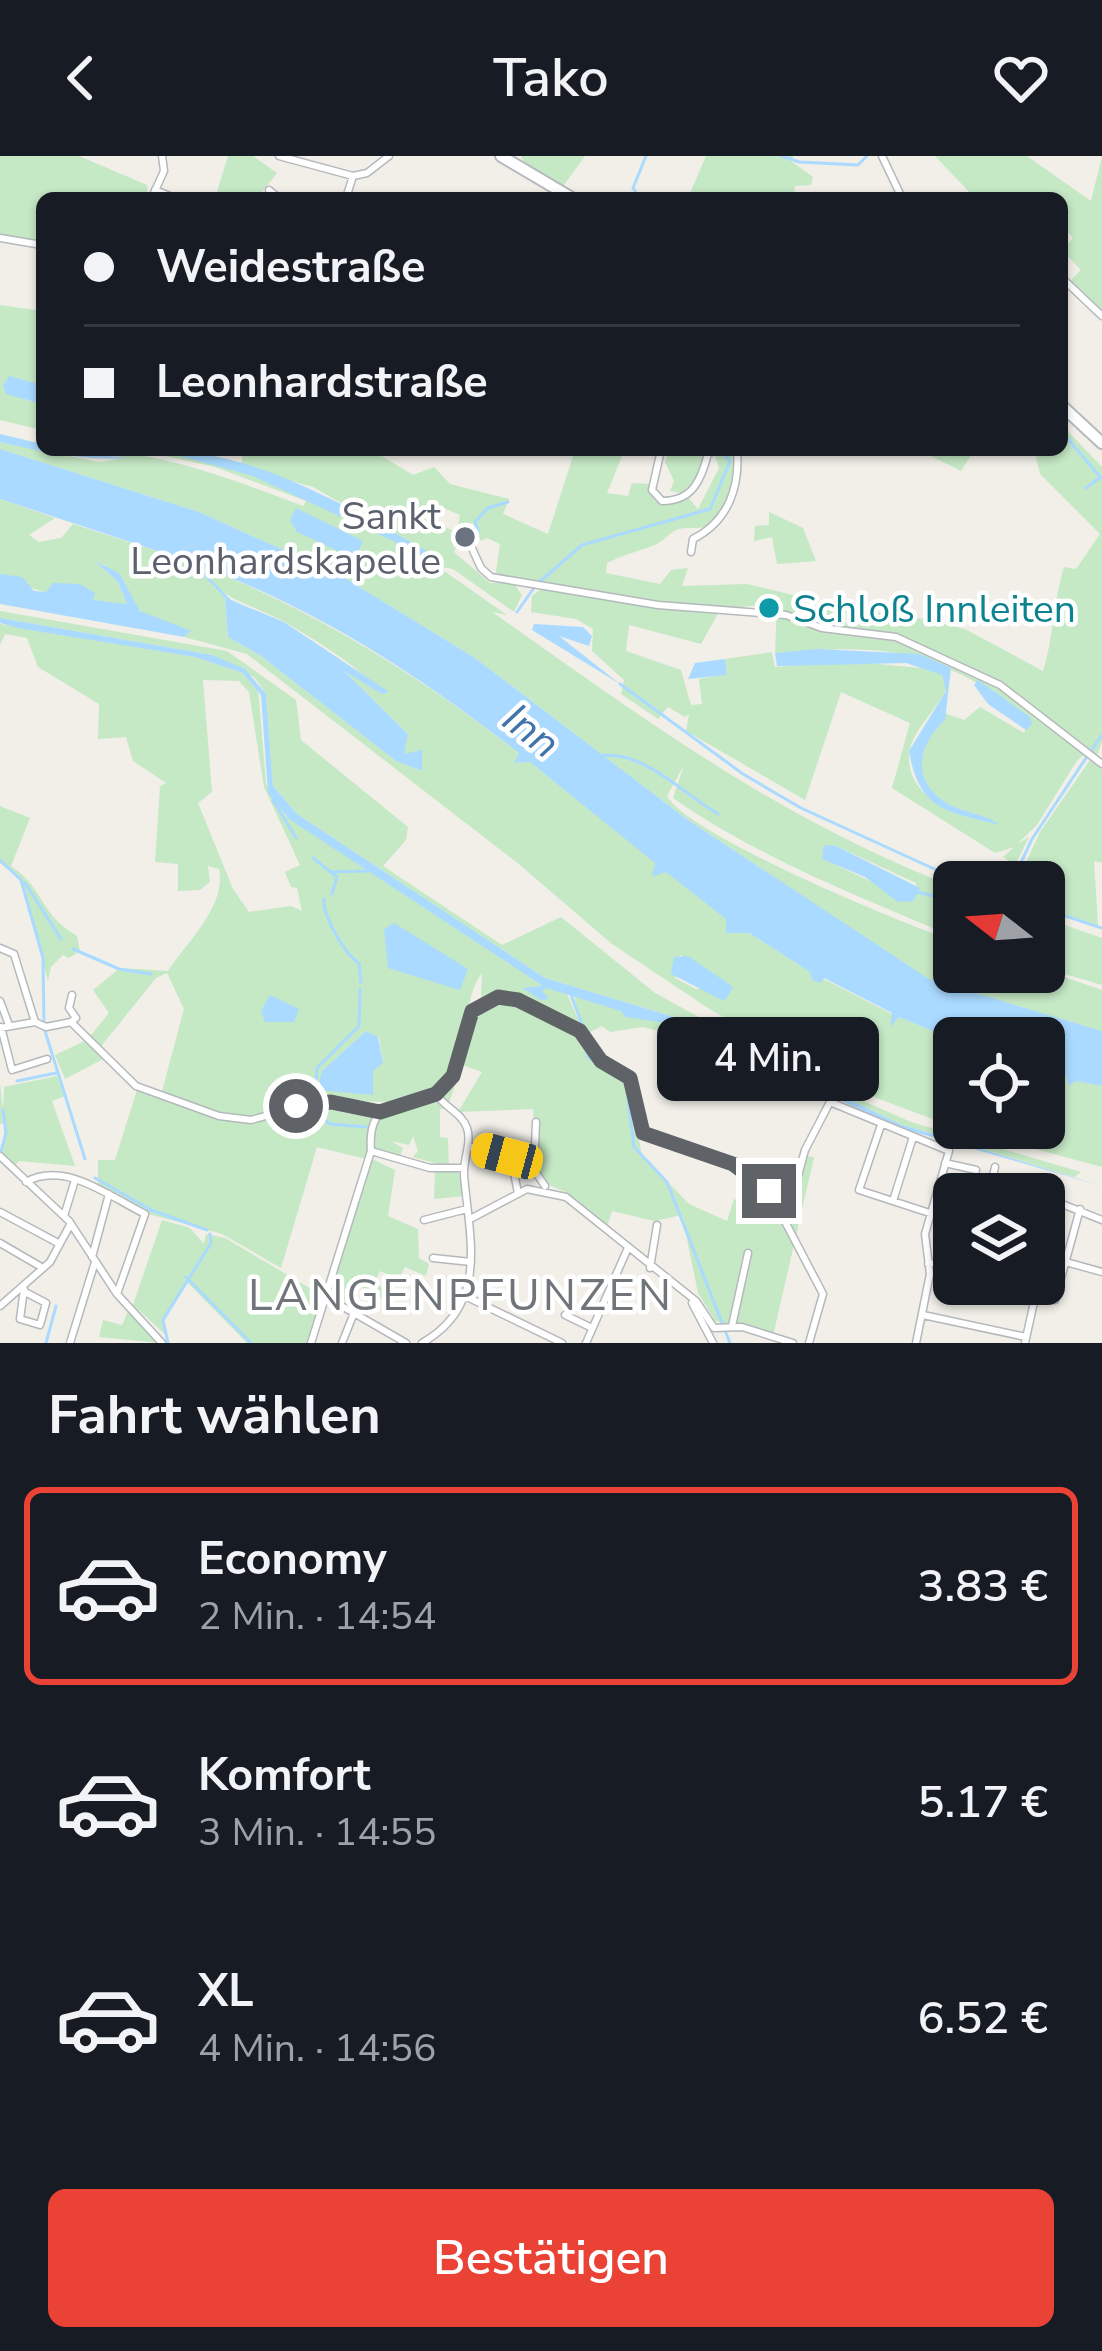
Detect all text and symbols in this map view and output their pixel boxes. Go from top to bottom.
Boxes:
text: Tako [493,41,609,115]
icon: back [48,45,114,111]
icon: heart [988,45,1054,111]
text: Weidestraße [156,237,425,298]
text: Leonhardstraße [156,352,488,413]
place label: Sankt Leonhardskapelle [130,490,441,588]
marker: Sankt Leonhardskapelle [452,524,478,550]
place label: Schloß Innleiten [793,583,1076,636]
marker: Schloß Innleiten [756,595,782,621]
water label: Inn [490,691,572,772]
north arrow [933,861,1065,993]
map controls [933,861,1065,1305]
callout: 4 Min. [658,1017,880,1101]
button: locate [933,1017,1065,1149]
text: 4 Min. [714,1032,822,1085]
route start [269,1079,323,1133]
car [468,1129,546,1183]
route end [742,1164,796,1218]
button: layers [933,1173,1065,1305]
district label: LANGENPFUNZEN [248,1265,674,1326]
text: Fahrt wählen [48,1378,381,1452]
text: Economy [198,1529,387,1590]
icon: car [54,1532,162,1640]
text: 3.83 € [917,1556,1048,1617]
text: 2 Min. · 14:54 [198,1590,436,1643]
text: Komfort [198,1745,371,1806]
icon: car [54,1748,162,1856]
text: 5.17 € [917,1772,1048,1833]
text: 3 Min. · 14:55 [198,1806,436,1859]
text: XL [198,1961,254,2022]
icon: car [54,1964,162,2072]
text: 6.52 € [917,1988,1048,2049]
text: 4 Min. · 14:56 [198,2022,436,2075]
button: Bestätigen [48,2189,1054,2327]

